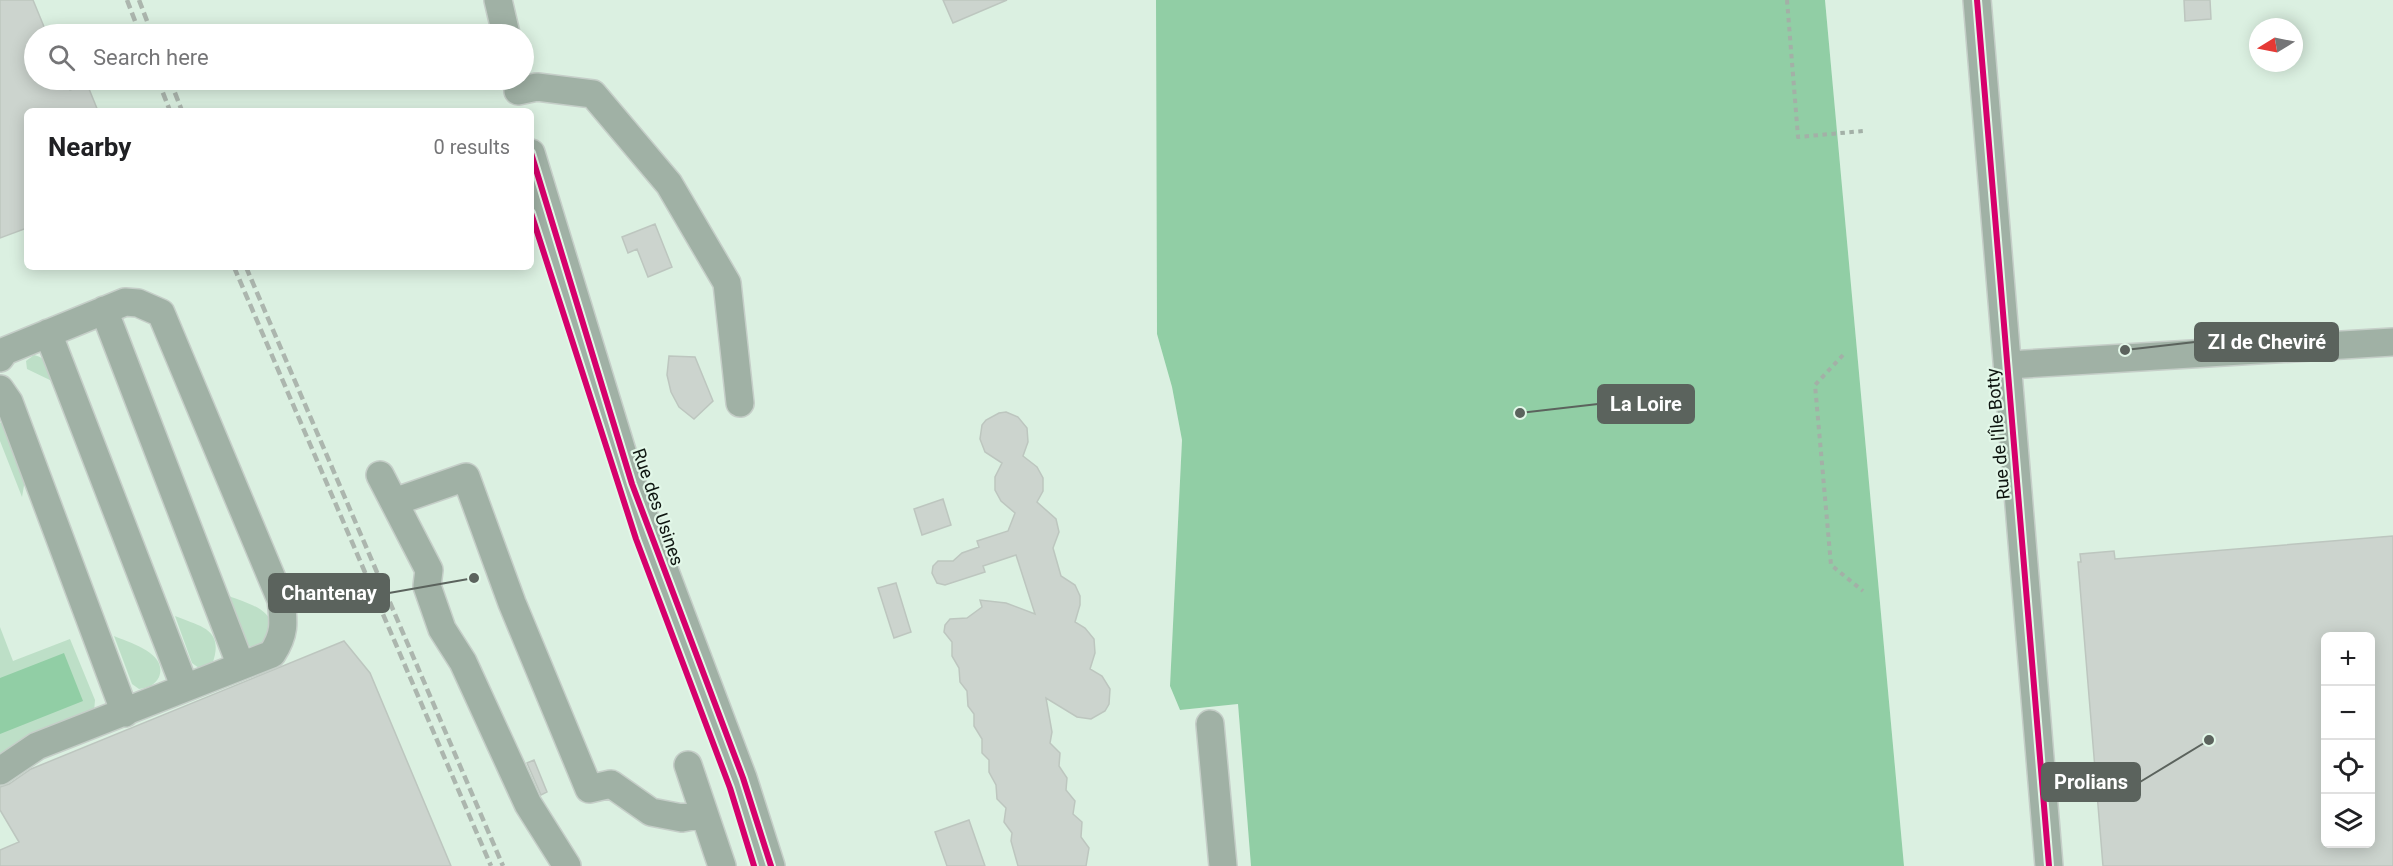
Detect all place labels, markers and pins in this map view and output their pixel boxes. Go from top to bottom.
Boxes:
callout: ZI de Cheviré [2195,323,2338,361]
callout: La Loire [1598,385,1694,423]
callout: Chantenay [269,574,389,612]
callout: Prolians [2042,763,2140,801]

